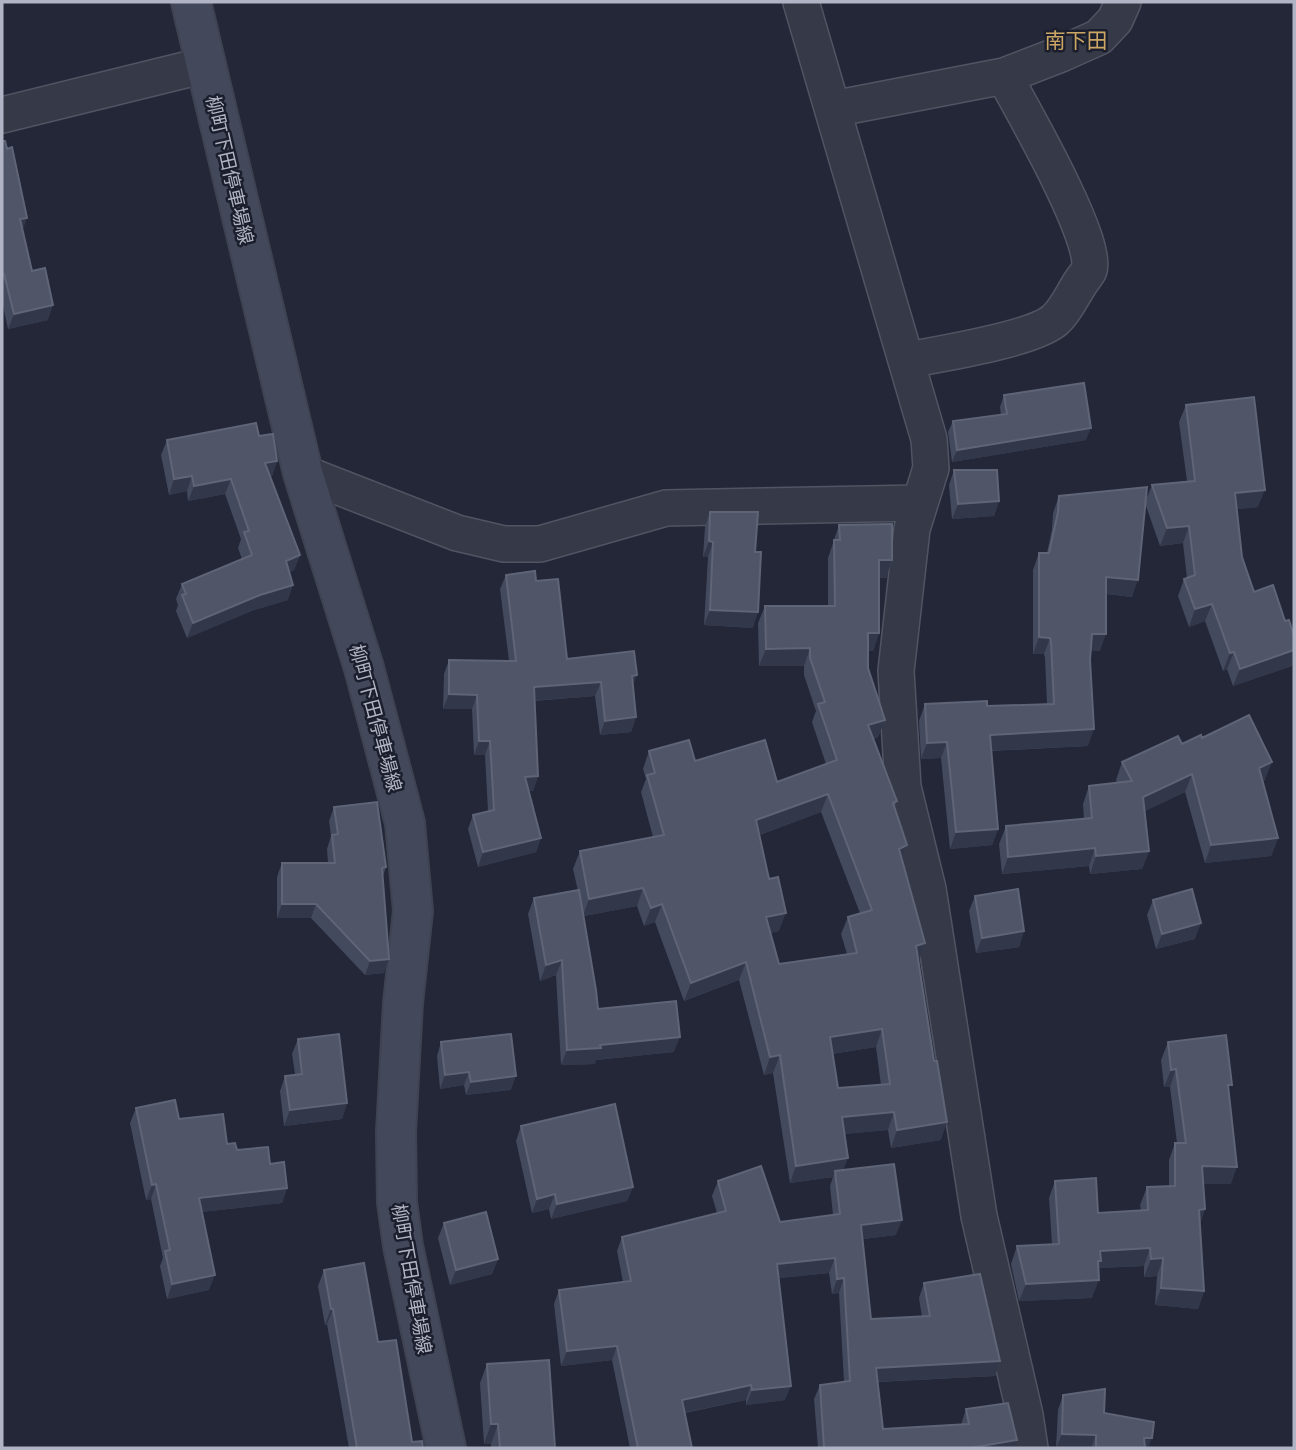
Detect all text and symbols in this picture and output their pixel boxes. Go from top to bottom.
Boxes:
district label: 南下田 [1045,26,1108,54]
street label: 柳町下田停車場線 [200,93,260,247]
street label: 柳町下田停車場線 [344,641,408,795]
street label: 柳町下田停車場線 [386,1202,438,1356]

